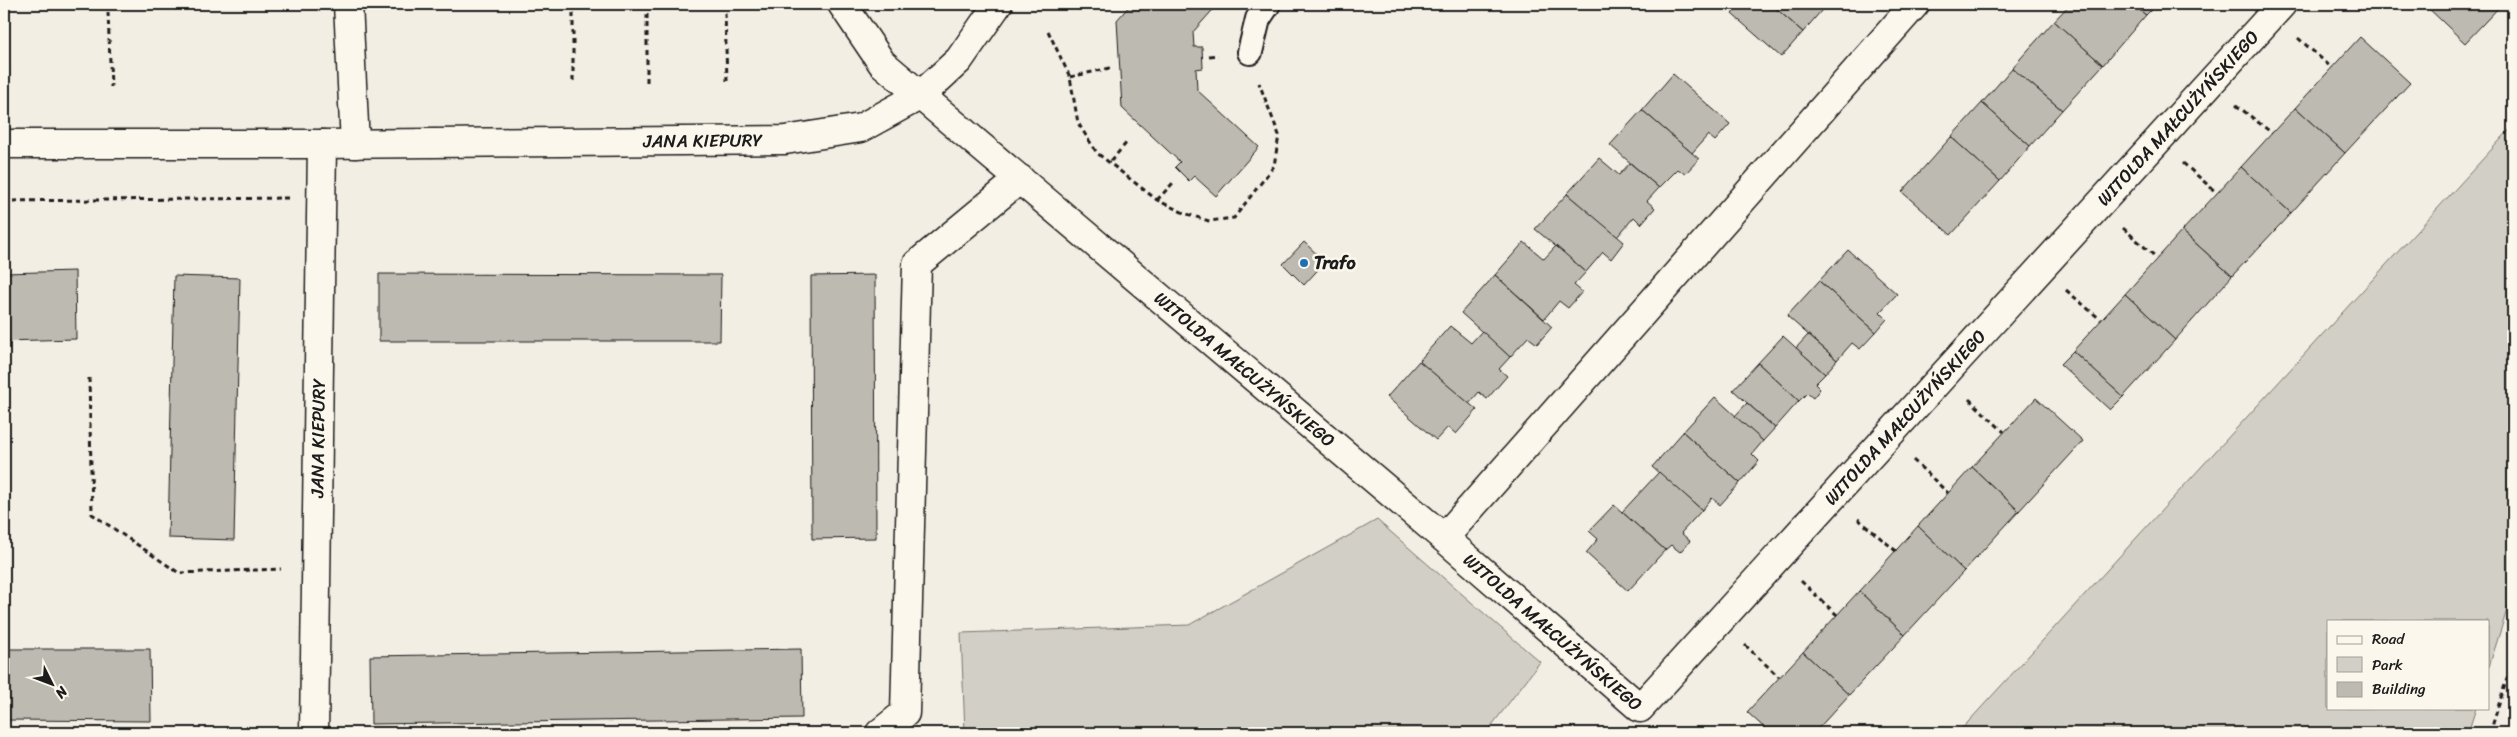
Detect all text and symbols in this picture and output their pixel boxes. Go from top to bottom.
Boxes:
street label: WITOLDA MAŁCUŻYŃSKIEGO [2089,22,2267,214]
street label: JANA KIEPURY [642,124,764,157]
place label: Trafo [1314,247,1357,279]
marker: Trafo [1298,257,1310,269]
street label: WITOLDA MAŁCUŻYŃSKIEGO [1147,283,1343,456]
street label: WITOLDA MAŁCUŻYŃSKIEGO [1816,322,1994,513]
street label: JANA KIEPURY [301,377,335,499]
street label: WITOLDA MAŁCUŻYŃSKIEGO [1455,545,1650,720]
legend [2327,620,2490,710]
text: Road [2372,626,2405,652]
text: Park [2372,652,2403,678]
north arrow [28,660,78,710]
text: Building [2372,676,2426,702]
text: N [49,680,74,705]

